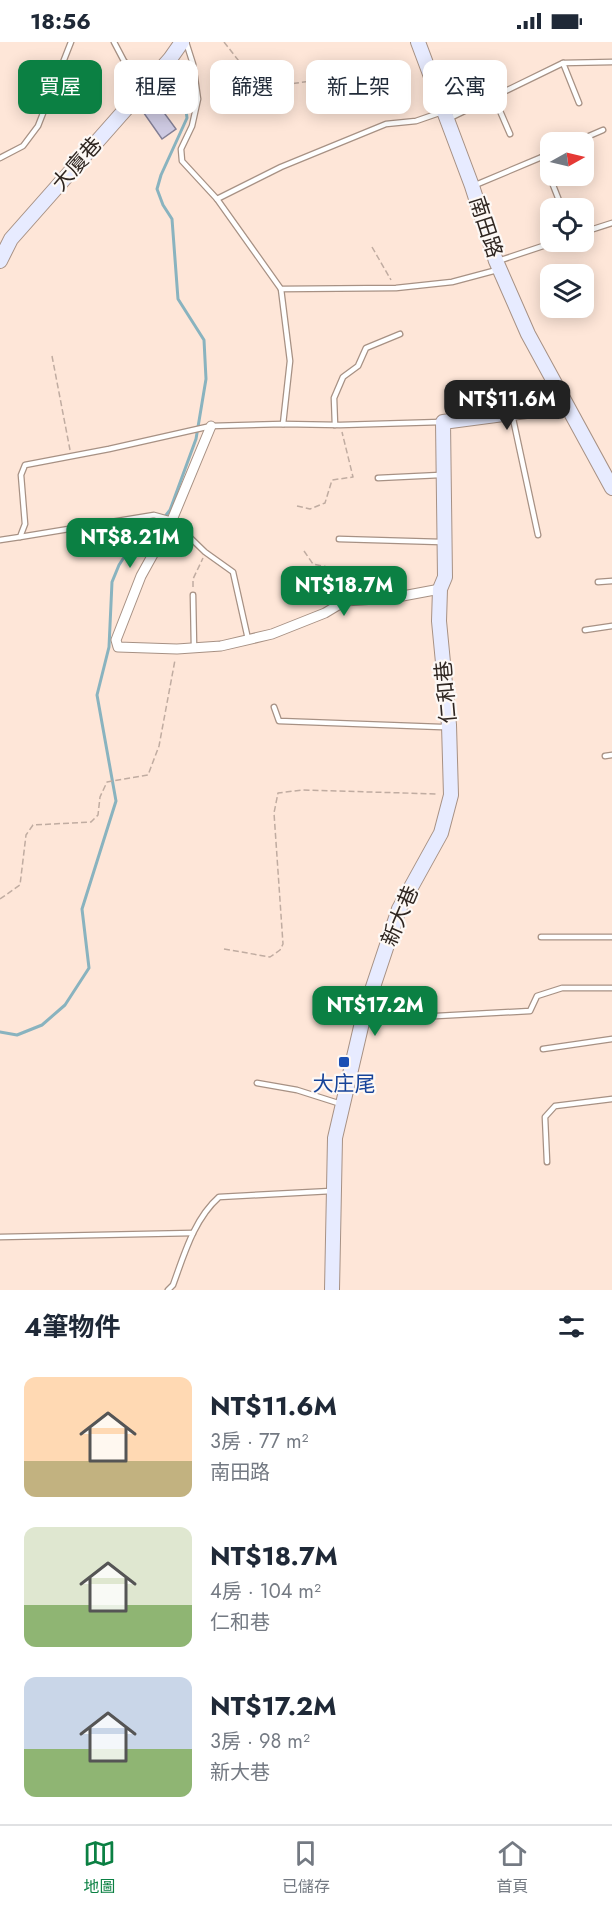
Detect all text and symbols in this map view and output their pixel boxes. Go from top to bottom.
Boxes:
text: 18:56 [30,5,91,37]
chip: 買屋 [18,60,102,114]
chip: 租屋 [114,60,198,114]
chip: 篩選 [210,60,294,114]
chip: 新上架 [306,60,411,114]
chip: 公寓 [423,60,507,114]
street label: 大廈巷 [45,130,109,198]
north arrow [540,132,594,186]
map controls [540,132,594,318]
street label: 南田路 [462,192,510,262]
button: locate [540,198,594,252]
button: layers [540,264,594,318]
pin: NT$11.6M [445,380,569,431]
text: NT$11.6M [458,385,556,414]
pin: NT$8.21M [68,518,192,569]
text: NT$8.21M [80,523,180,552]
pin: NT$18.7M [282,566,406,617]
text: NT$18.7M [295,571,393,600]
street label: 仁和巷 [428,659,464,725]
street label: 新大巷 [374,881,426,951]
pin: NT$17.2M [313,986,437,1037]
text: NT$17.2M [326,991,424,1020]
marker: 大庄尾 [337,1055,351,1069]
place label: 大庄尾 [313,1069,376,1099]
text: 4筆物件 [24,1308,120,1346]
icon: filters [555,1310,588,1343]
text: NT$11.6M [210,1387,337,1425]
icon: home [72,1401,144,1473]
text: 3房 · 77 m² [210,1427,308,1456]
text: 南田路 [210,1458,270,1487]
text: NT$18.7M [210,1537,338,1575]
icon: home [72,1551,144,1623]
text: 4房 · 104 m² [210,1577,321,1606]
text: 仁和巷 [210,1608,270,1637]
text: NT$17.2M [210,1687,336,1725]
icon: home [72,1701,144,1773]
text: 3房 · 98 m² [210,1727,310,1756]
text: 新大巷 [210,1758,270,1787]
tab: 地圖 [83,1837,116,1898]
tab: 已儲存 [282,1837,330,1898]
tab: 首頁 [496,1837,529,1898]

